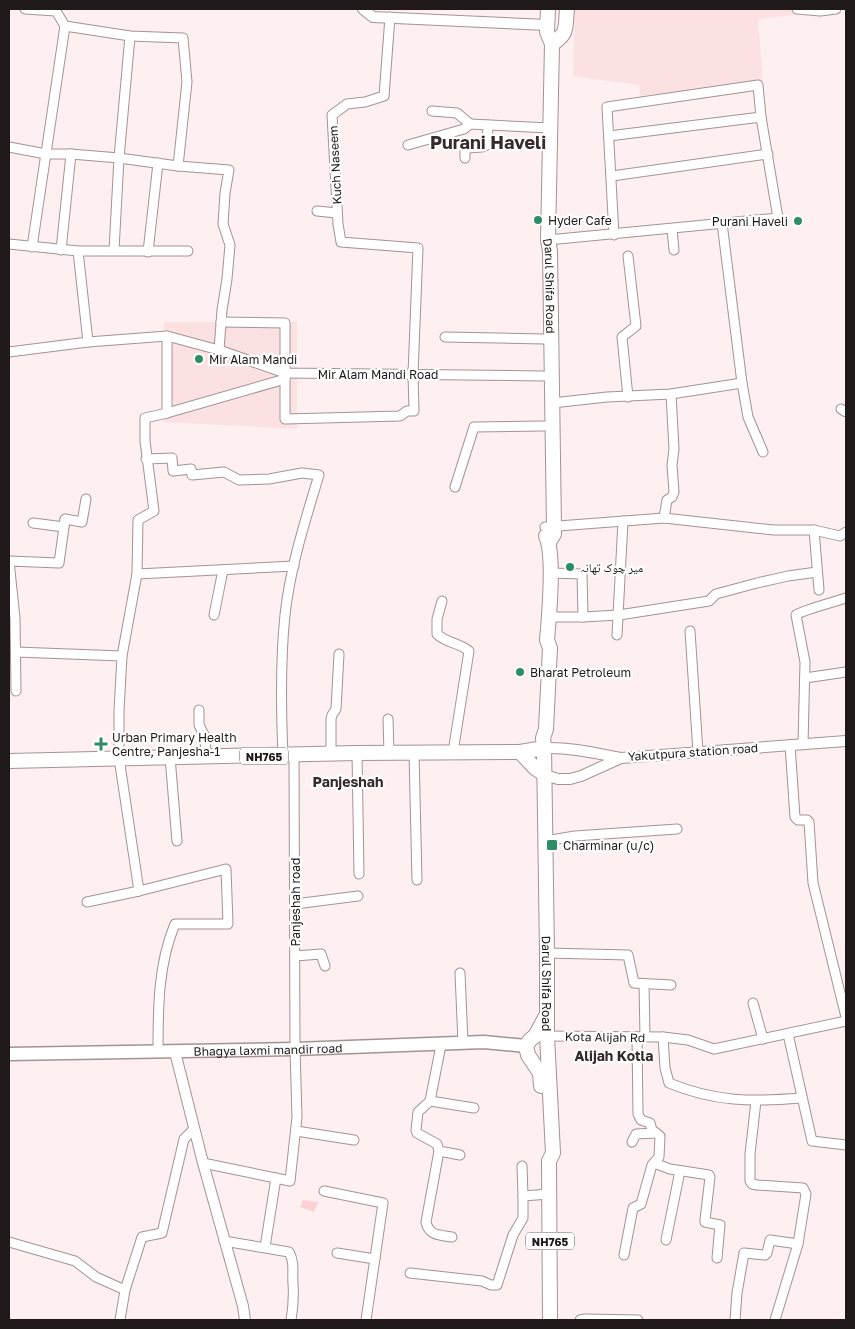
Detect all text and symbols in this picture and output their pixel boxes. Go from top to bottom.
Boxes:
street label: Kuch Naseem [325,125,345,205]
district label: Purani Haveli [430,131,546,153]
place label: Hyder Cafe [548,213,612,228]
marker: Hyder Cafe [532,214,544,226]
place label: Purani Haveli [712,214,788,229]
marker: Purani Haveli [792,215,804,227]
street label: Darul Shifa Road [540,237,559,334]
place label: Mir Alam Mandi [209,352,297,367]
marker: Mir Alam Mandi [193,353,205,365]
street label: Mir Alam Mandi Road [318,367,438,382]
place label: میر چوک تھانہ [580,560,643,575]
marker: میر چوک تھانہ [564,561,576,573]
place label: Bharat Petroleum [530,665,631,680]
marker: Bharat Petroleum [514,666,526,678]
place label: Urban Primary Health Centre, Panjesha-1 [112,730,237,759]
marker: Urban Primary Health Centre, Panjesha-1 [94,737,108,751]
street label: Yakutpura station road [627,740,759,764]
road number: NH765 [240,748,288,764]
district label: Panjeshah [313,773,383,790]
marker: Charminar (u/c) [545,838,559,852]
place label: Charminar (u/c) [563,838,654,853]
street label: Panjeshah road [288,858,303,946]
street label: Darul Shifa Road [539,936,555,1031]
street label: Kota Alijah Rd [565,1029,645,1045]
street label: Bhagya laxmi mandir road [193,1040,343,1058]
district label: Alijah Kotla [575,1047,653,1064]
road number: NH765 [526,1232,574,1250]

